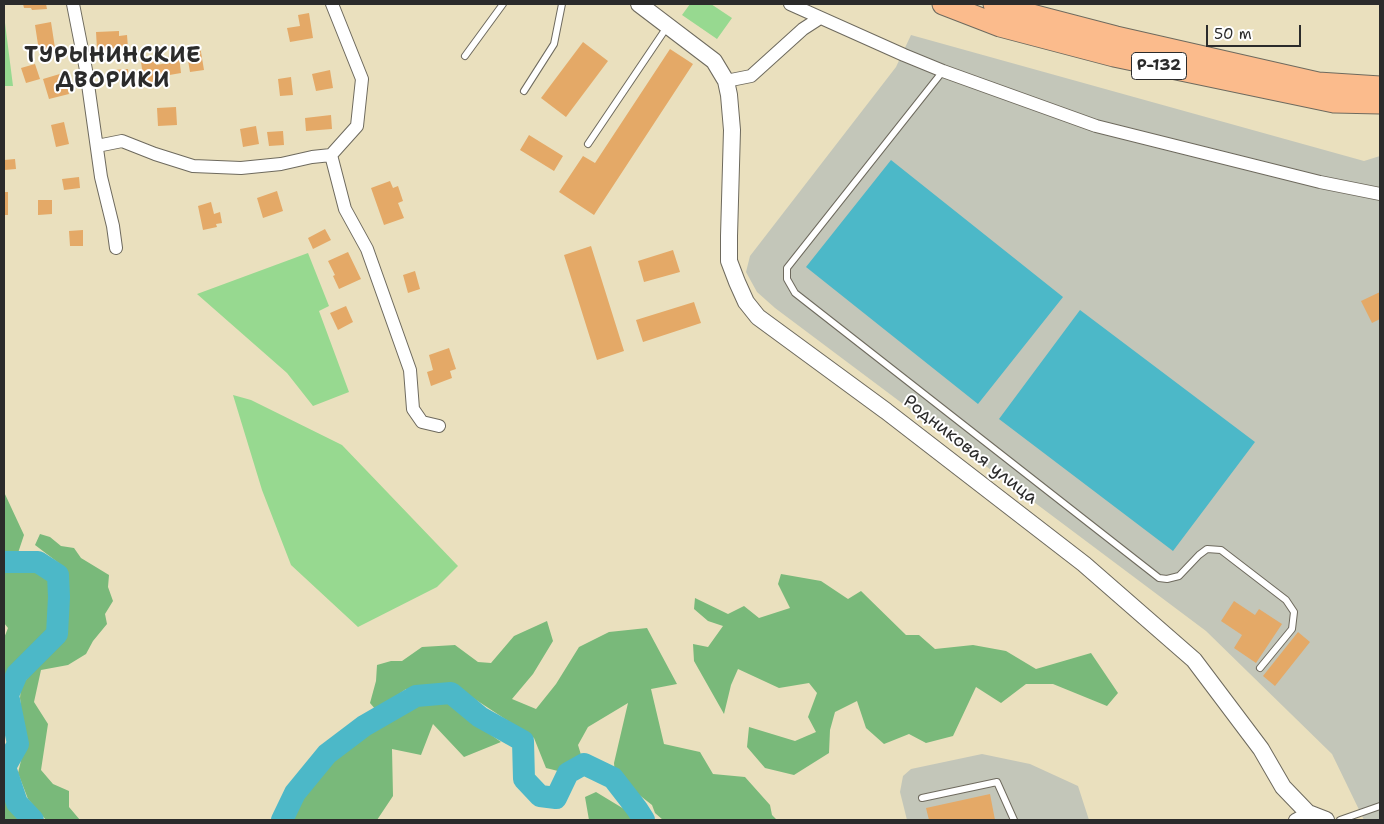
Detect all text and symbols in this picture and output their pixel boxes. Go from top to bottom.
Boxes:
scale bar [1209,15,1304,47]
text: 50 m [1214,24,1252,44]
district label: ТУРЫНИНСКИЕ ДВОРИКИ [23,43,203,94]
road number: Р-132 [1132,52,1186,80]
street label: Родниковая улица [898,391,1042,509]

